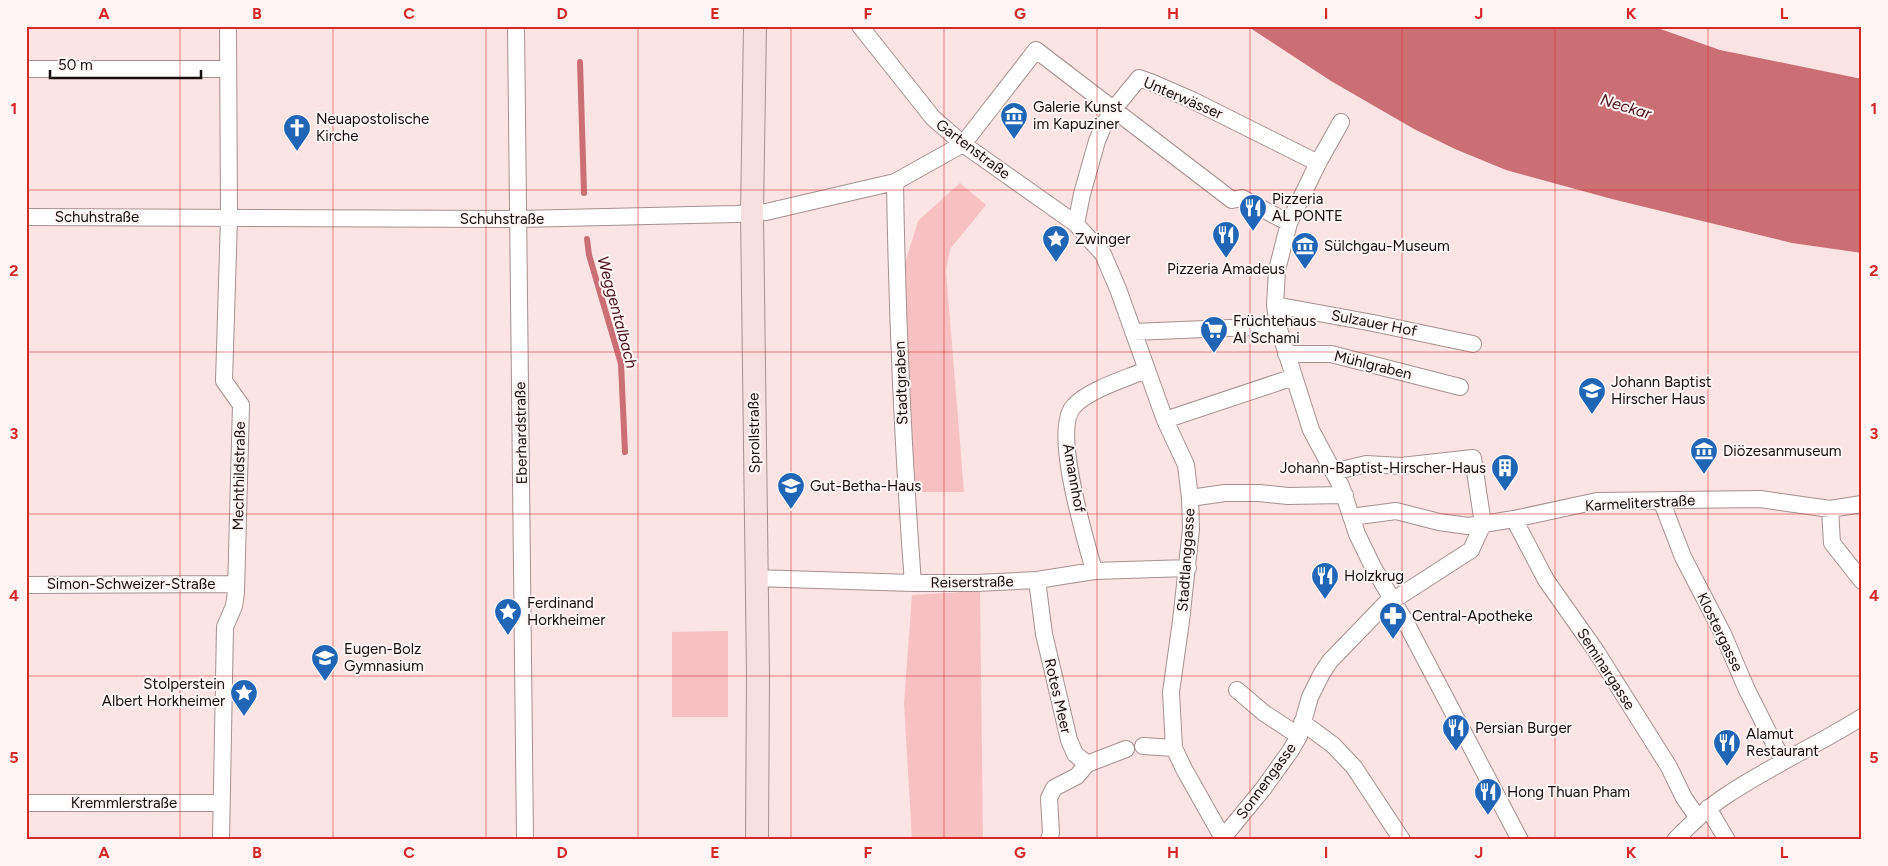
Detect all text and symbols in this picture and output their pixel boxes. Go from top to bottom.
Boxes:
text: A [98,4,110,23]
text: B [252,4,262,23]
text: C [403,4,415,23]
text: D [556,4,568,23]
text: E [710,4,720,23]
text: F [864,4,873,23]
text: G [1014,4,1026,23]
text: H [1167,4,1179,23]
text: I [1324,4,1328,23]
text: J [1475,4,1483,23]
text: K [1626,4,1637,23]
text: L [1780,4,1789,23]
scale bar [50,48,201,80]
text: 50 m [58,56,93,74]
street label: Unterwässer [1141,73,1225,123]
water label: Neckar [1598,90,1654,123]
place label: Galerie Kunst im Kapuziner [1033,98,1123,133]
text: 1 [11,99,17,118]
text: 1 [1871,99,1877,118]
museum icon: Galerie Kunst im Kapuziner [999,101,1029,140]
place label: Neuapostolische Kirche [316,110,429,145]
church icon: Neuapostolische Kirche [282,113,312,152]
street label: Gartenstraße [932,115,1014,183]
place label: Pizzeria AL PONTE [1272,190,1343,225]
restaurant icon: Pizzeria AL PONTE [1238,193,1268,232]
street label: Schuhstraße [55,208,139,226]
street label: Schuhstraße [460,210,544,228]
restaurant icon: Pizzeria Amadeus [1211,220,1241,259]
place icon: Zwinger [1041,224,1071,263]
place label: Zwinger [1075,230,1130,248]
museum icon: Sülchgau-Museum [1290,231,1320,270]
place label: Sülchgau-Museum [1324,237,1450,255]
water label: Weggentalbach [593,254,642,370]
place label: Pizzeria Amadeus [1167,260,1285,278]
text: 2 [9,261,19,280]
text: 2 [1869,261,1879,280]
street label: Sulzauer Hof [1330,306,1419,340]
place label: Früchtehaus Al Schami [1233,312,1316,347]
supermarket icon: Früchtehaus Al Schami [1199,315,1229,354]
street label: Stadtgraben [891,341,911,425]
street label: Mühlgraben [1332,347,1414,383]
place label: Johann Baptist Hirscher Haus [1611,373,1712,408]
school or university icon: Johann Baptist Hirscher Haus [1577,376,1607,415]
street label: Eberhardstraße [511,381,531,485]
street label: Sprollstraße [744,393,764,473]
street label: Mechthildstraße [229,421,249,531]
text: 3 [10,424,19,443]
text: 3 [1870,424,1879,443]
museum icon: Diözesanmuseum [1689,436,1719,475]
street label: Amannhof [1059,442,1089,514]
place label: Diözesanmuseum [1723,442,1842,460]
building icon: Johann-Baptist-Hirscher-Haus [1490,453,1520,492]
place label: Johann-Baptist-Hirscher-Haus [1280,459,1486,477]
school or university icon: Gut-Betha-Haus [776,471,806,510]
place label: Gut-Betha-Haus [810,477,921,495]
street label: Karmeliterstraße [1584,491,1696,515]
street label: Stadtlanggasse [1173,508,1199,612]
restaurant icon: Holzkrug [1310,561,1340,600]
place label: Holzkrug [1344,567,1404,585]
street label: Reiserstraße [930,572,1014,592]
street label: Simon-Schweizer-Straße [47,575,215,593]
text: 4 [9,586,19,605]
text: 4 [1869,586,1879,605]
street label: Klostergasse [1693,590,1747,674]
place label: Ferdinand Horkheimer [527,594,605,629]
place icon: Ferdinand Horkheimer [493,597,523,636]
pharmacy icon: Central-Apotheke [1378,601,1408,640]
place label: Central-Apotheke [1412,607,1533,625]
street label: Seminargasse [1573,625,1639,713]
place label: Eugen-Bolz Gymnasium [344,640,424,675]
school or university icon: Eugen-Bolz Gymnasium [310,643,340,682]
street label: Rotes Meer [1041,657,1075,735]
place label: Stolperstein Albert Horkheimer [102,675,225,710]
place icon: Stolperstein Albert Horkheimer [229,678,259,717]
restaurant icon: Persian Burger [1441,713,1471,752]
place label: Persian Burger [1475,719,1572,737]
place label: Alamut Restaurant [1746,725,1819,760]
restaurant icon: Alamut Restaurant [1712,728,1742,767]
street label: Sonnengasse [1232,739,1300,823]
text: 5 [9,748,19,767]
text: 5 [1869,748,1879,767]
restaurant icon: Hong Thuan Pham [1473,777,1503,816]
place label: Hong Thuan Pham [1507,783,1630,801]
street label: Kremmlerstraße [71,794,177,812]
text: A [98,843,110,862]
text: B [252,843,262,862]
text: C [403,843,415,862]
text: D [556,843,568,862]
text: E [710,843,720,862]
text: F [864,843,873,862]
text: G [1014,843,1026,862]
text: H [1167,843,1179,862]
text: I [1324,843,1328,862]
text: J [1475,843,1483,862]
text: K [1626,843,1637,862]
text: L [1780,843,1789,862]

